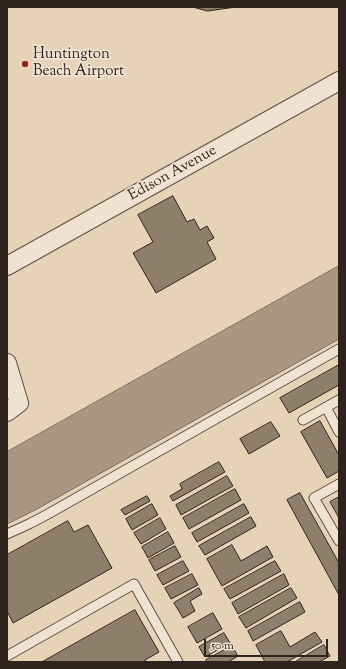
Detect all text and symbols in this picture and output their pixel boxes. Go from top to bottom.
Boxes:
place label: Huntington Beach Airport [33,46,124,81]
marker: Huntington Beach Airport [20,59,30,69]
street label: Edison Avenue [126,142,220,206]
scale bar [206,631,330,657]
text: 50 m [211,637,234,655]

